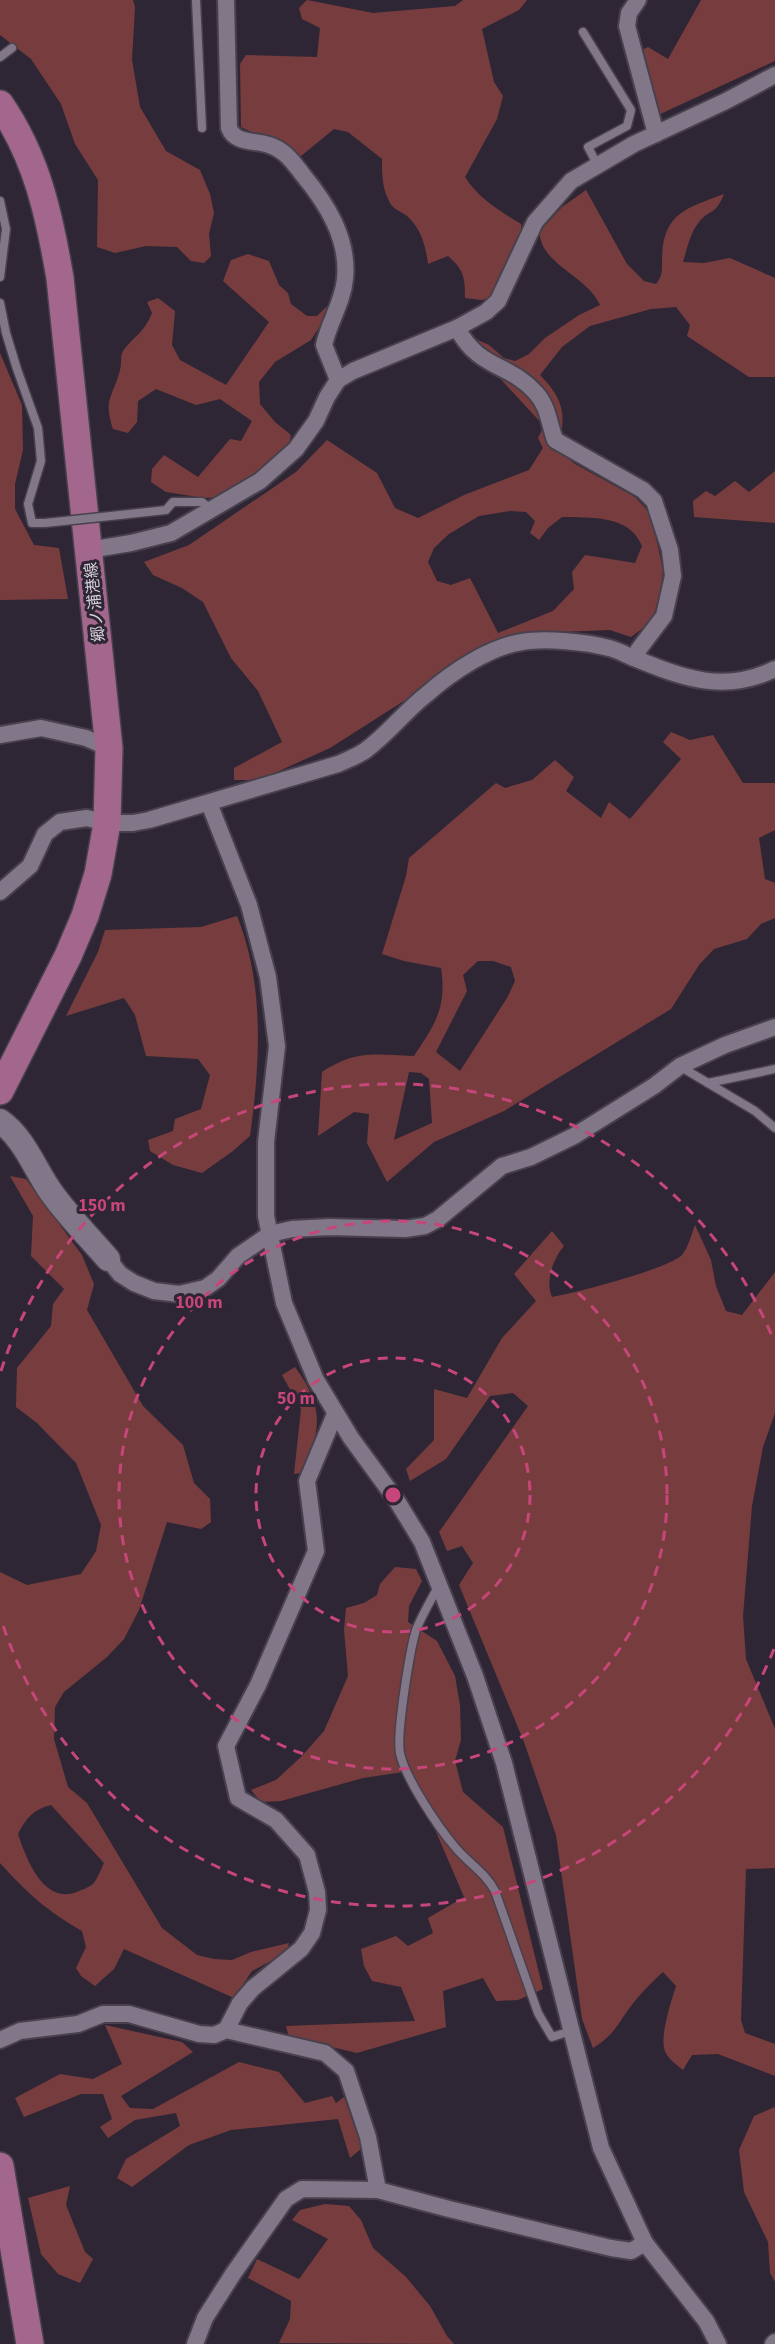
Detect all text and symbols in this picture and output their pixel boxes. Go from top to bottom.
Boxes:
street label: 郷ノ浦港線 [80,561,110,643]
text: 150 m [78,1193,126,1218]
text: 100 m [175,1290,223,1315]
text: 50 m [277,1386,315,1411]
centre of rings [383,1485,403,1505]

